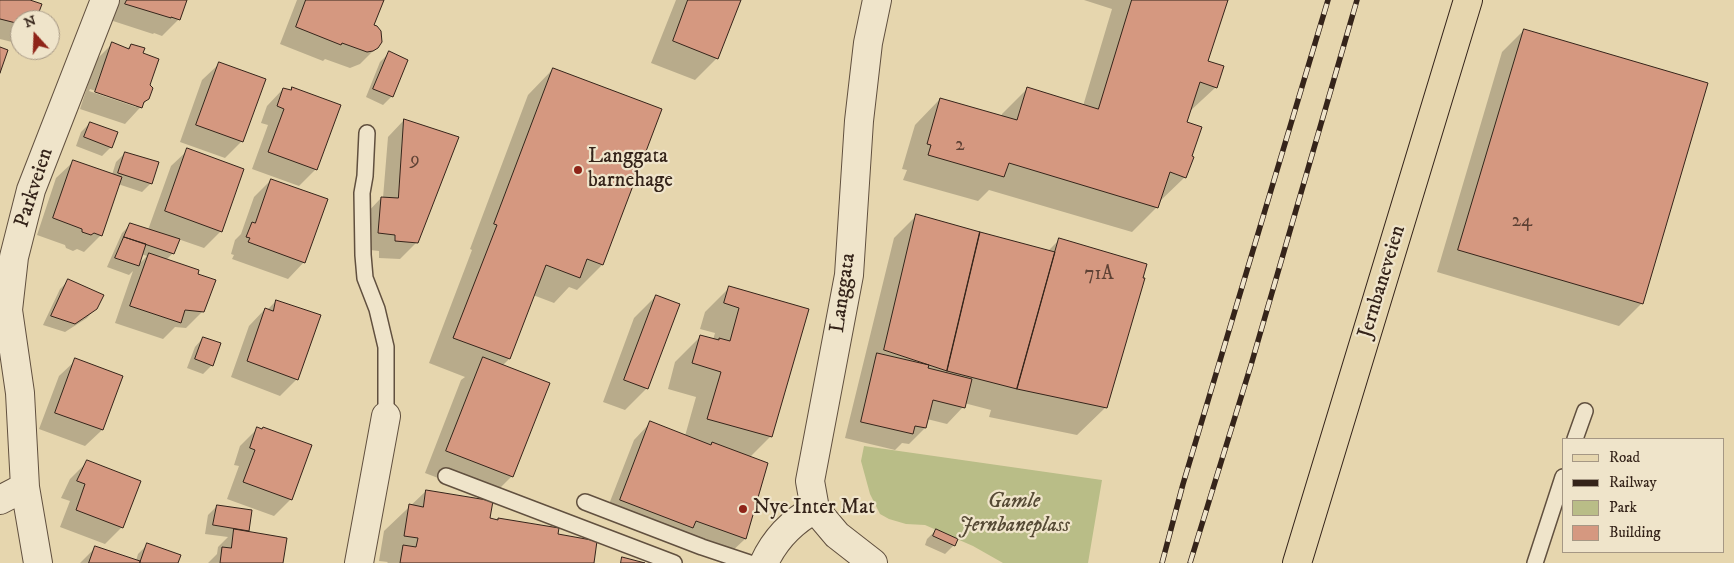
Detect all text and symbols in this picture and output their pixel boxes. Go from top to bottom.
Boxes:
north arrow [10,10,60,60]
text: N [22,11,39,32]
house number: 2 [955,135,965,157]
street label: Parkveien [10,145,60,231]
place label: Langgata barnehage [588,145,673,195]
house number: 9 [410,150,420,172]
marker: Langgata barnehage [572,164,584,176]
house number: 24 [1512,211,1532,233]
street label: Jernbaneveien [1354,222,1412,342]
street label: Langgata [826,252,862,334]
house number: 71A [1084,264,1114,286]
legend [1562,438,1724,553]
text: Road [1609,448,1640,467]
text: Railway [1609,473,1657,492]
park label: Gamle Jernbaneplass [958,490,1070,540]
place label: Nye Inter Mat [753,496,875,522]
text: Park [1609,498,1637,517]
marker: Nye Inter Mat [737,503,749,515]
text: Building [1609,523,1661,542]

